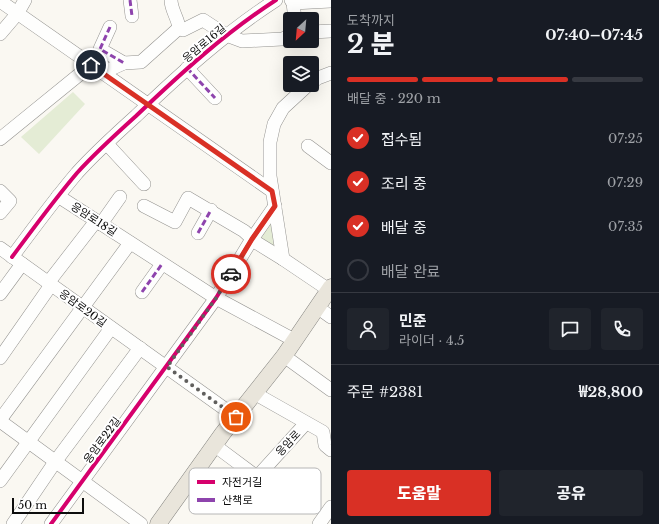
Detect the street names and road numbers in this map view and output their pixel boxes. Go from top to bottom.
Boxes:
street label: 응암로16길 [179,21,229,65]
street label: 응암로18길 [68,199,120,239]
street label: 응암로20길 [57,286,109,330]
street label: 응암로22길 [80,414,124,466]
street label: 응암로 [273,427,303,459]

